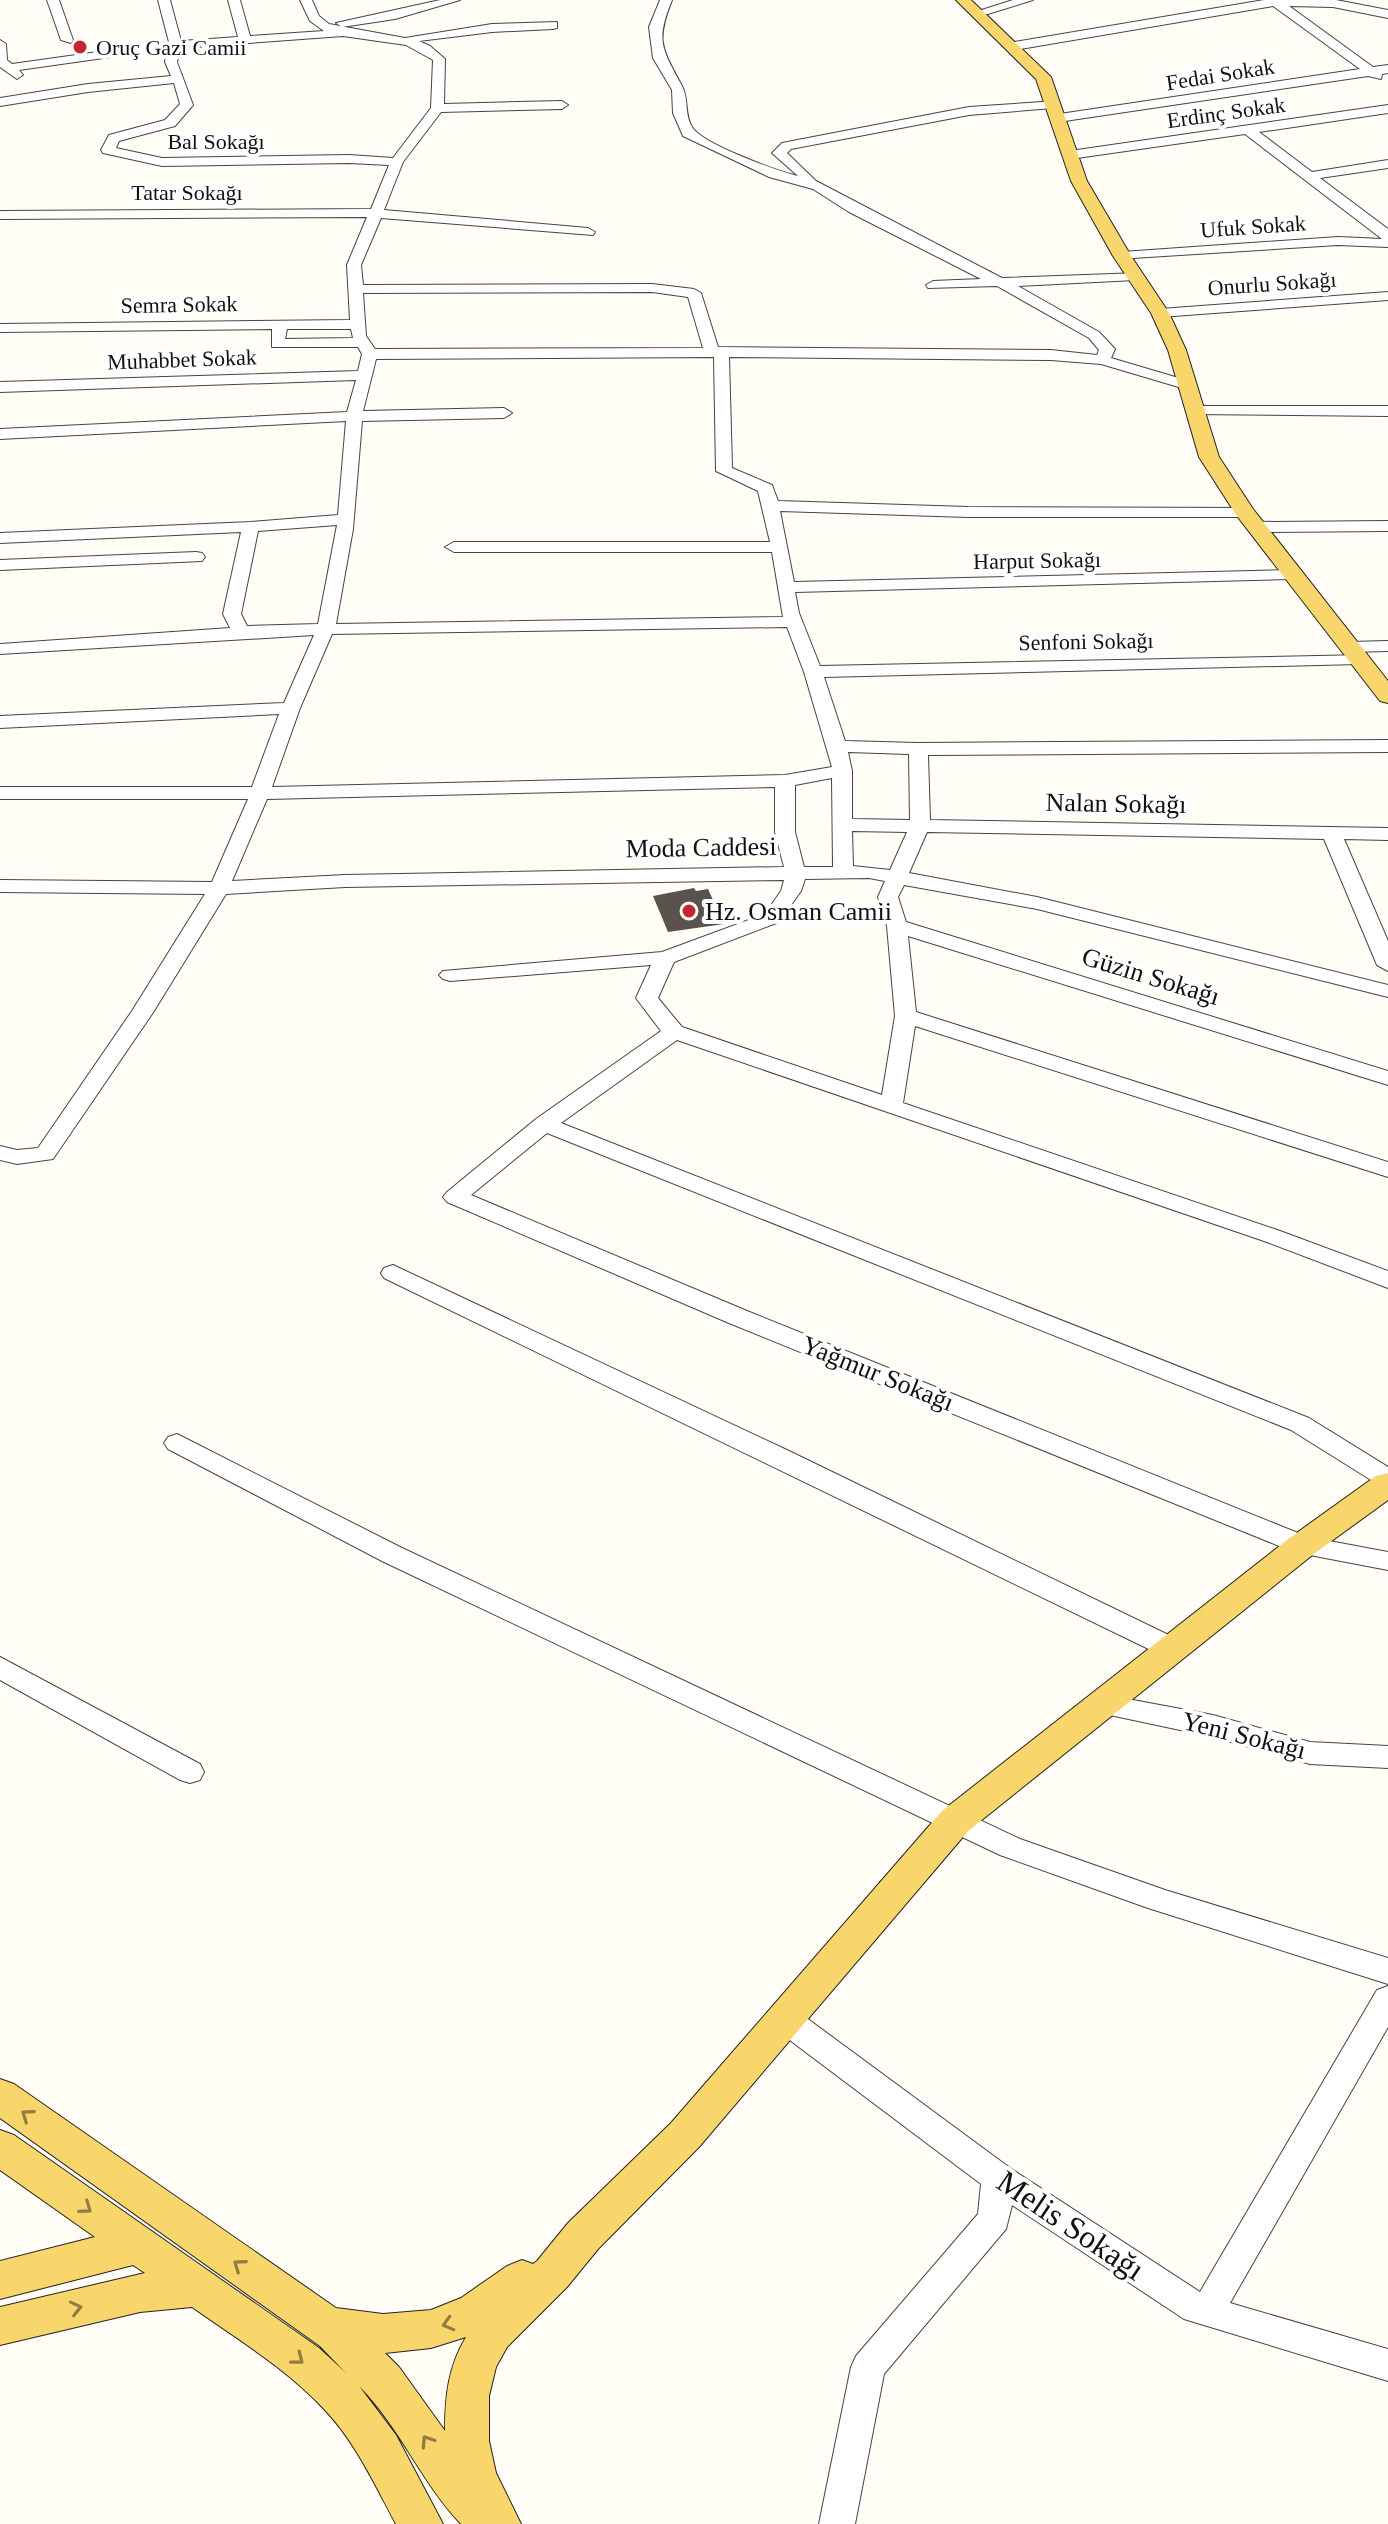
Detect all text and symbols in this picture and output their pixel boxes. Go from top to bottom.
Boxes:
place label: Oruç Gazi Camii [96,35,246,60]
marker: Oruç Gazi Camii [71,38,89,56]
street label: Fedai Sokak [1164,54,1276,95]
street label: Erdinç Sokak [1165,92,1287,133]
street label: Bal Sokağı [167,129,265,154]
street label: Tatar Sokağı [131,180,243,205]
street label: Ufuk Sokak [1199,210,1307,243]
street label: Onurlu Sokağı [1207,267,1337,300]
street label: Semra Sokak [120,291,238,318]
street label: Muhabbet Sokak [107,344,257,375]
street label: Harput Sokağı [973,547,1101,574]
street label: Senfoni Sokağı [1018,628,1154,655]
street label: Nalan Sokağı [1045,788,1187,819]
street label: Moda Caddesi [625,832,777,863]
place label: Hz. Osman Camii [705,897,892,926]
marker: Hz. Osman Camii [680,902,698,920]
street label: Güzin Sokağı [1079,942,1223,1011]
street label: Yağmur Sokağı [798,1330,958,1417]
street label: Yeni Sokağı [1179,1706,1309,1765]
one-way arrow [21,2110,35,2125]
street label: Melis Sokağı [991,2163,1152,2287]
one-way arrow [78,2198,92,2213]
one-way arrow [233,2260,247,2275]
one-way arrow [69,2300,82,2317]
one-way arrow [442,2315,456,2331]
one-way arrow [290,2349,304,2363]
one-way arrow [421,2436,436,2450]

